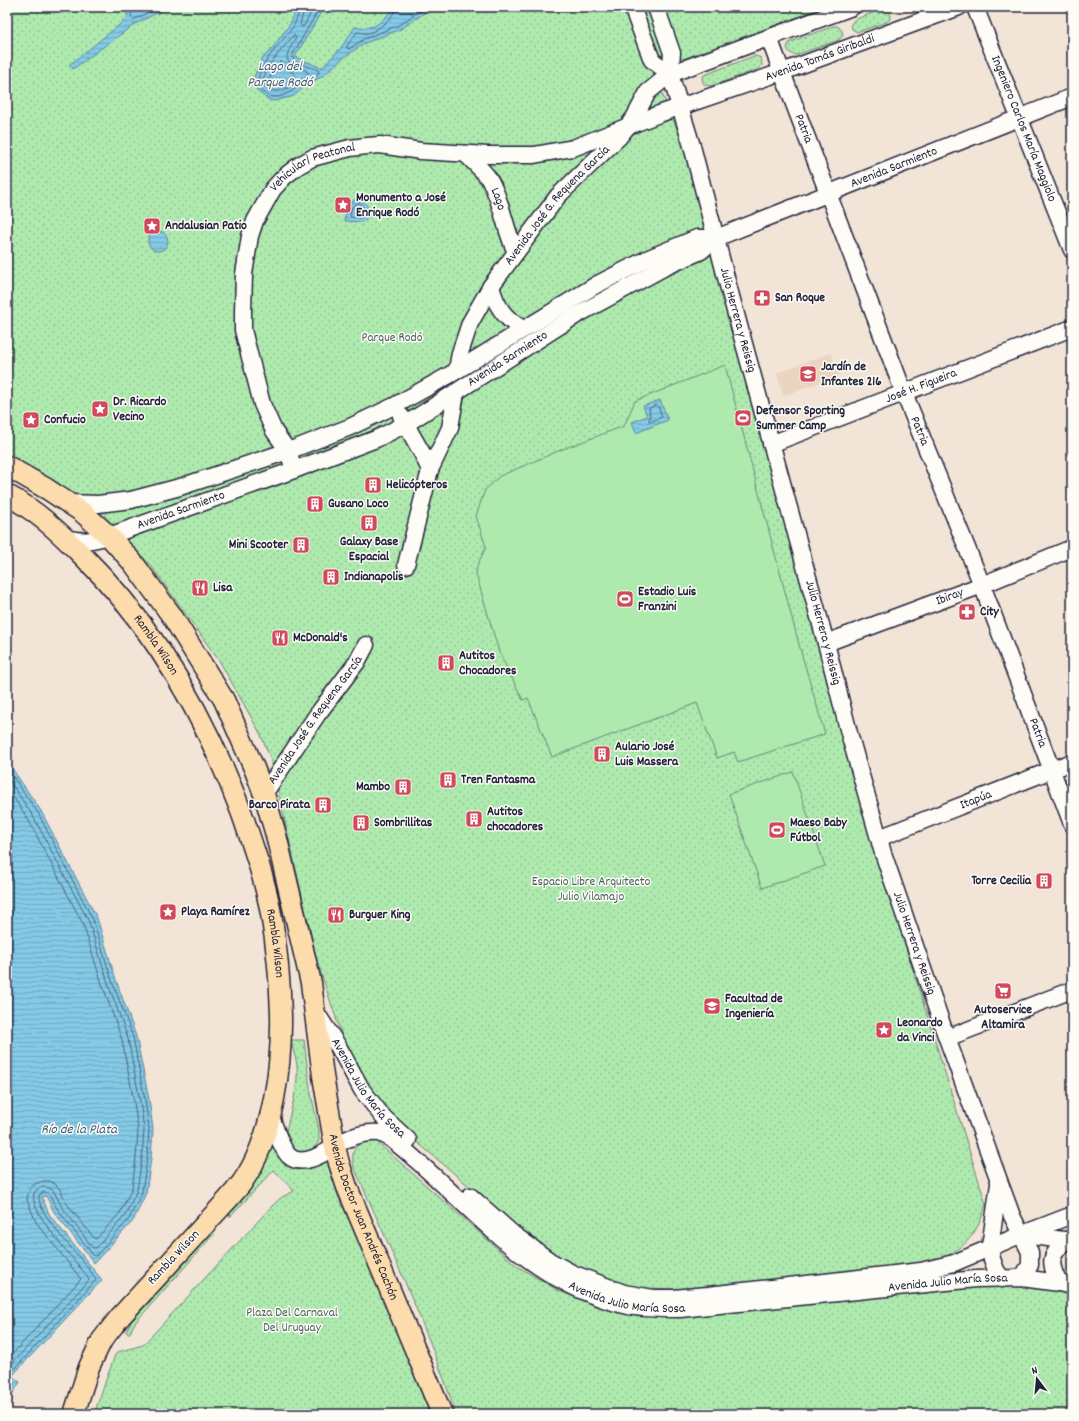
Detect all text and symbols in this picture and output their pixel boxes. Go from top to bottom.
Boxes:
street label: Avenida Tomás Giribaldi [763,29,878,87]
street label: Ingeniero Carlos María Maggiolo [986,53,1061,205]
water label: Lago del Parque Rodó [247,57,315,93]
street label: Patria [789,111,818,147]
street label: Vehicular/ Peatonal [265,138,356,196]
street label: Avenida José G. Requena García [500,140,615,269]
street label: Avenida Sarmiento [848,142,941,193]
street label: Lago [485,185,511,213]
place label: Monumento a José Enrique Rodó [356,189,446,223]
place icon: Monumento a José Enrique Rodó [333,195,353,215]
place icon: Andalusian Patio [142,216,162,236]
place label: Andalusian Patio [165,217,247,236]
street label: Julio Herrera y Reissig [714,265,761,375]
pharmacy icon: San Roque [752,288,772,308]
place label: San Roque [775,289,825,308]
street label: Avenida Sarmiento [464,326,552,392]
park label: Parque Rodó [362,329,423,348]
place label: Jardín de Infantes 216 [821,358,882,392]
street label: José H. Figueira [883,363,960,408]
school or university icon: Jardín de Infantes 216 [798,364,818,384]
place label: Dr. Ricardo Vecino [113,393,167,427]
place icon: Dr. Ricardo Vecino [90,399,110,419]
place label: Defensor Sporting Summer Camp [756,402,845,436]
sports icon: Defensor Sporting Summer Camp [733,408,753,428]
place icon: Confucio [21,410,41,430]
place label: Confucio [44,411,86,430]
street label: Patria [905,414,934,450]
building icon: Helicópteros [363,475,383,495]
place label: Helicópteros [386,476,448,495]
street label: Avenida Sarmiento [134,486,228,535]
building icon: Gusano Loco [305,494,325,514]
place label: Gusano Loco [328,495,389,514]
building icon: Galaxy Base Espacial [359,513,379,533]
place label: Galaxy Base Espacial [340,533,398,567]
building icon: Mini Scooter [291,535,311,555]
place label: Mini Scooter [229,536,289,555]
building icon: Indianapolis [321,567,341,587]
place label: Indianapolis [344,568,404,587]
restaurant icon: Lisa [190,578,210,598]
street label: Julio Herrera y Reissig [800,578,846,688]
place label: Lisa [213,579,233,598]
place label: Estadio Luis Franzini [638,583,697,617]
street label: Ibiray [933,583,967,611]
sports icon: Estadio Luis Franzini [615,589,635,609]
pharmacy icon: City [957,602,977,622]
place label: City [980,603,1000,622]
street label: Rambla Wilson [128,611,183,679]
restaurant icon: McDonald's [270,628,290,648]
place label: McDonald's [293,629,348,648]
place label: Autitos Chocadores [459,647,517,681]
street label: Avenida José G. Requena García [263,652,368,788]
building icon: Autitos Chocadores [436,653,456,673]
street label: Patria [1023,715,1052,751]
place label: Aulario José Luis Massera [615,738,679,772]
building icon: Aulario José Luis Massera [592,744,612,764]
building icon: Tren Fantasma [438,770,458,790]
place label: Tren Fantasma [461,771,536,790]
building icon: Mambo [393,777,413,797]
place label: Mambo [356,778,390,797]
street label: Itapúa [957,785,995,815]
building icon: Barco Pirata [313,795,333,815]
place label: Barco Pirata [249,796,311,815]
place label: Autitos chocadores [487,803,544,837]
building icon: Autitos chocadores [464,809,484,829]
building icon: Sombrillitas [351,813,371,833]
place label: Sombrillitas [374,814,433,833]
place label: Maeso Baby Fútbol [790,814,848,848]
sports icon: Maeso Baby Fútbol [767,820,787,840]
building icon: Torre Cecilia [1034,871,1054,891]
place label: Torre Cecilia [972,872,1032,891]
park label: Espacio Libre Arquitecto Julio Vilamajo [532,873,651,907]
street label: Julio Herrera y Reissig [888,889,941,998]
place icon: Playa Ramírez [158,902,178,922]
place label: Playa Ramírez [181,903,251,922]
restaurant icon: Burguer King [326,905,346,925]
place label: Burguer King [349,906,411,925]
street label: Rambla Wilson [261,907,289,979]
supermarket icon: Autoservice Altamira [993,981,1013,1001]
place label: Facultad de Ingeniería [725,990,783,1024]
school or university icon: Facultad de Ingeniería [702,996,722,1016]
place label: Autoservice Altamira [974,1001,1032,1035]
place label: Leonardo da Vinci [897,1014,943,1048]
place icon: Leonardo da Vinci [874,1020,894,1040]
street label: Avenida Julio María Sosa [326,1034,410,1143]
water label: Río de la Plata [41,1120,118,1140]
street label: Avenida Doctor Juan Andrés Cachón [323,1132,403,1303]
street label: Rambla Wilson [143,1226,205,1290]
street label: Avenida Julio María Sosa [887,1269,1009,1297]
street label: Avenida Julio María Sosa [565,1276,687,1319]
park label: Plaza Del Carnaval Del Uruguay [246,1304,338,1338]
north arrow [1017,1359,1057,1399]
text: N [1030,1363,1040,1380]

